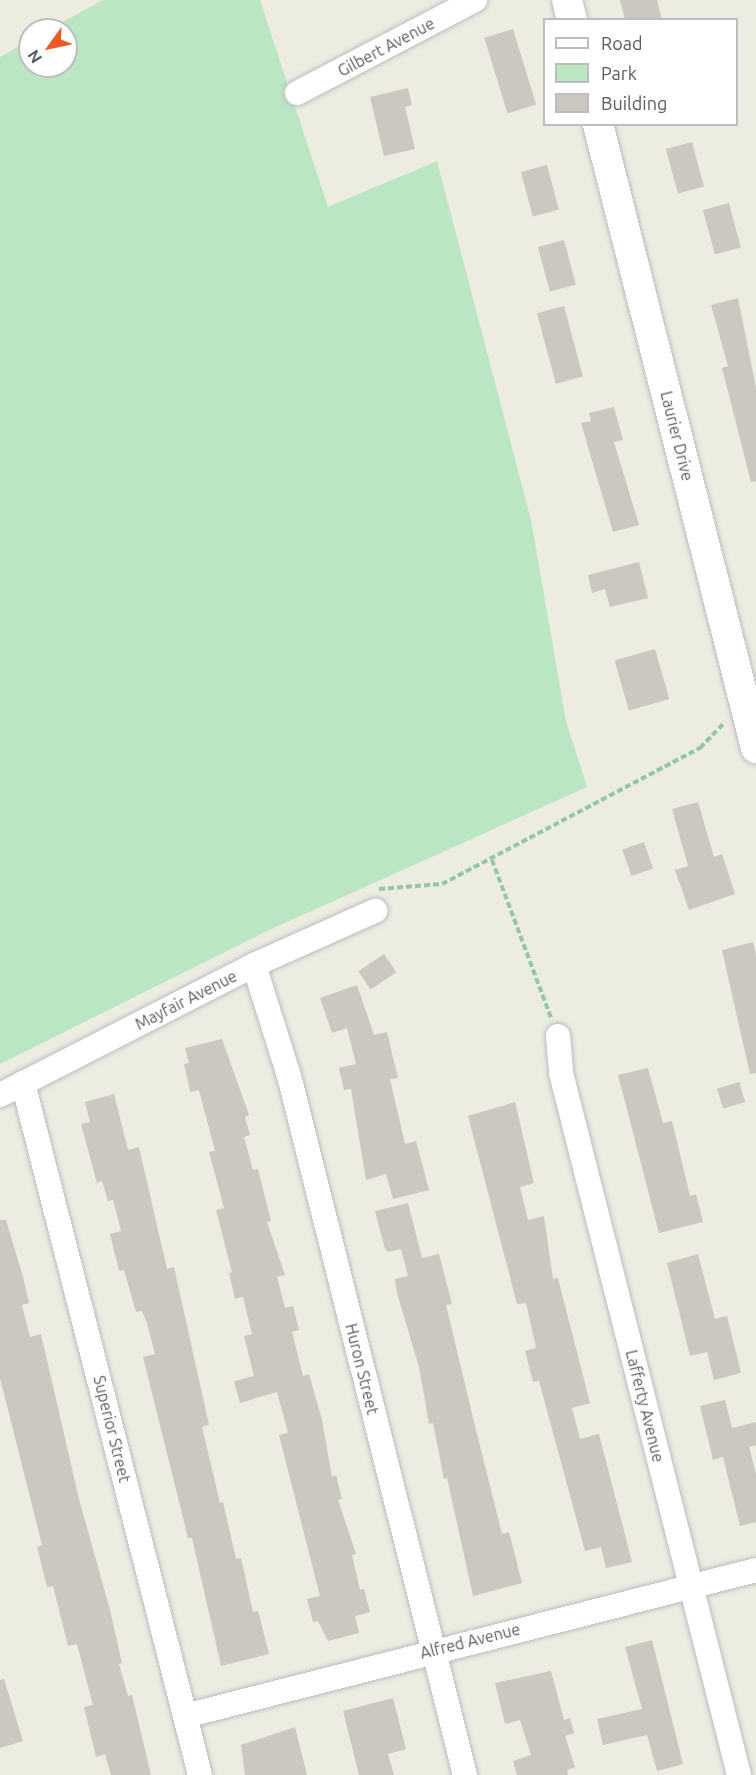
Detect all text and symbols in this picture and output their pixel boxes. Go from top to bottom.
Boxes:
street label: Gilbert Avenue [334,13,438,81]
north arrow [18,18,78,78]
legend [543,18,738,126]
text: Road [601,33,643,53]
text: N [24,47,45,67]
text: Park [601,63,637,83]
text: Building [601,93,667,113]
street label: Laurier Drive [657,389,697,483]
street label: Mayfair Avenue [132,966,240,1034]
street label: Huron Street [341,1321,383,1417]
street label: Lafferty Avenue [622,1348,668,1464]
street label: Superior Street [89,1374,135,1484]
street label: Alfred Avenue [418,1619,522,1663]

